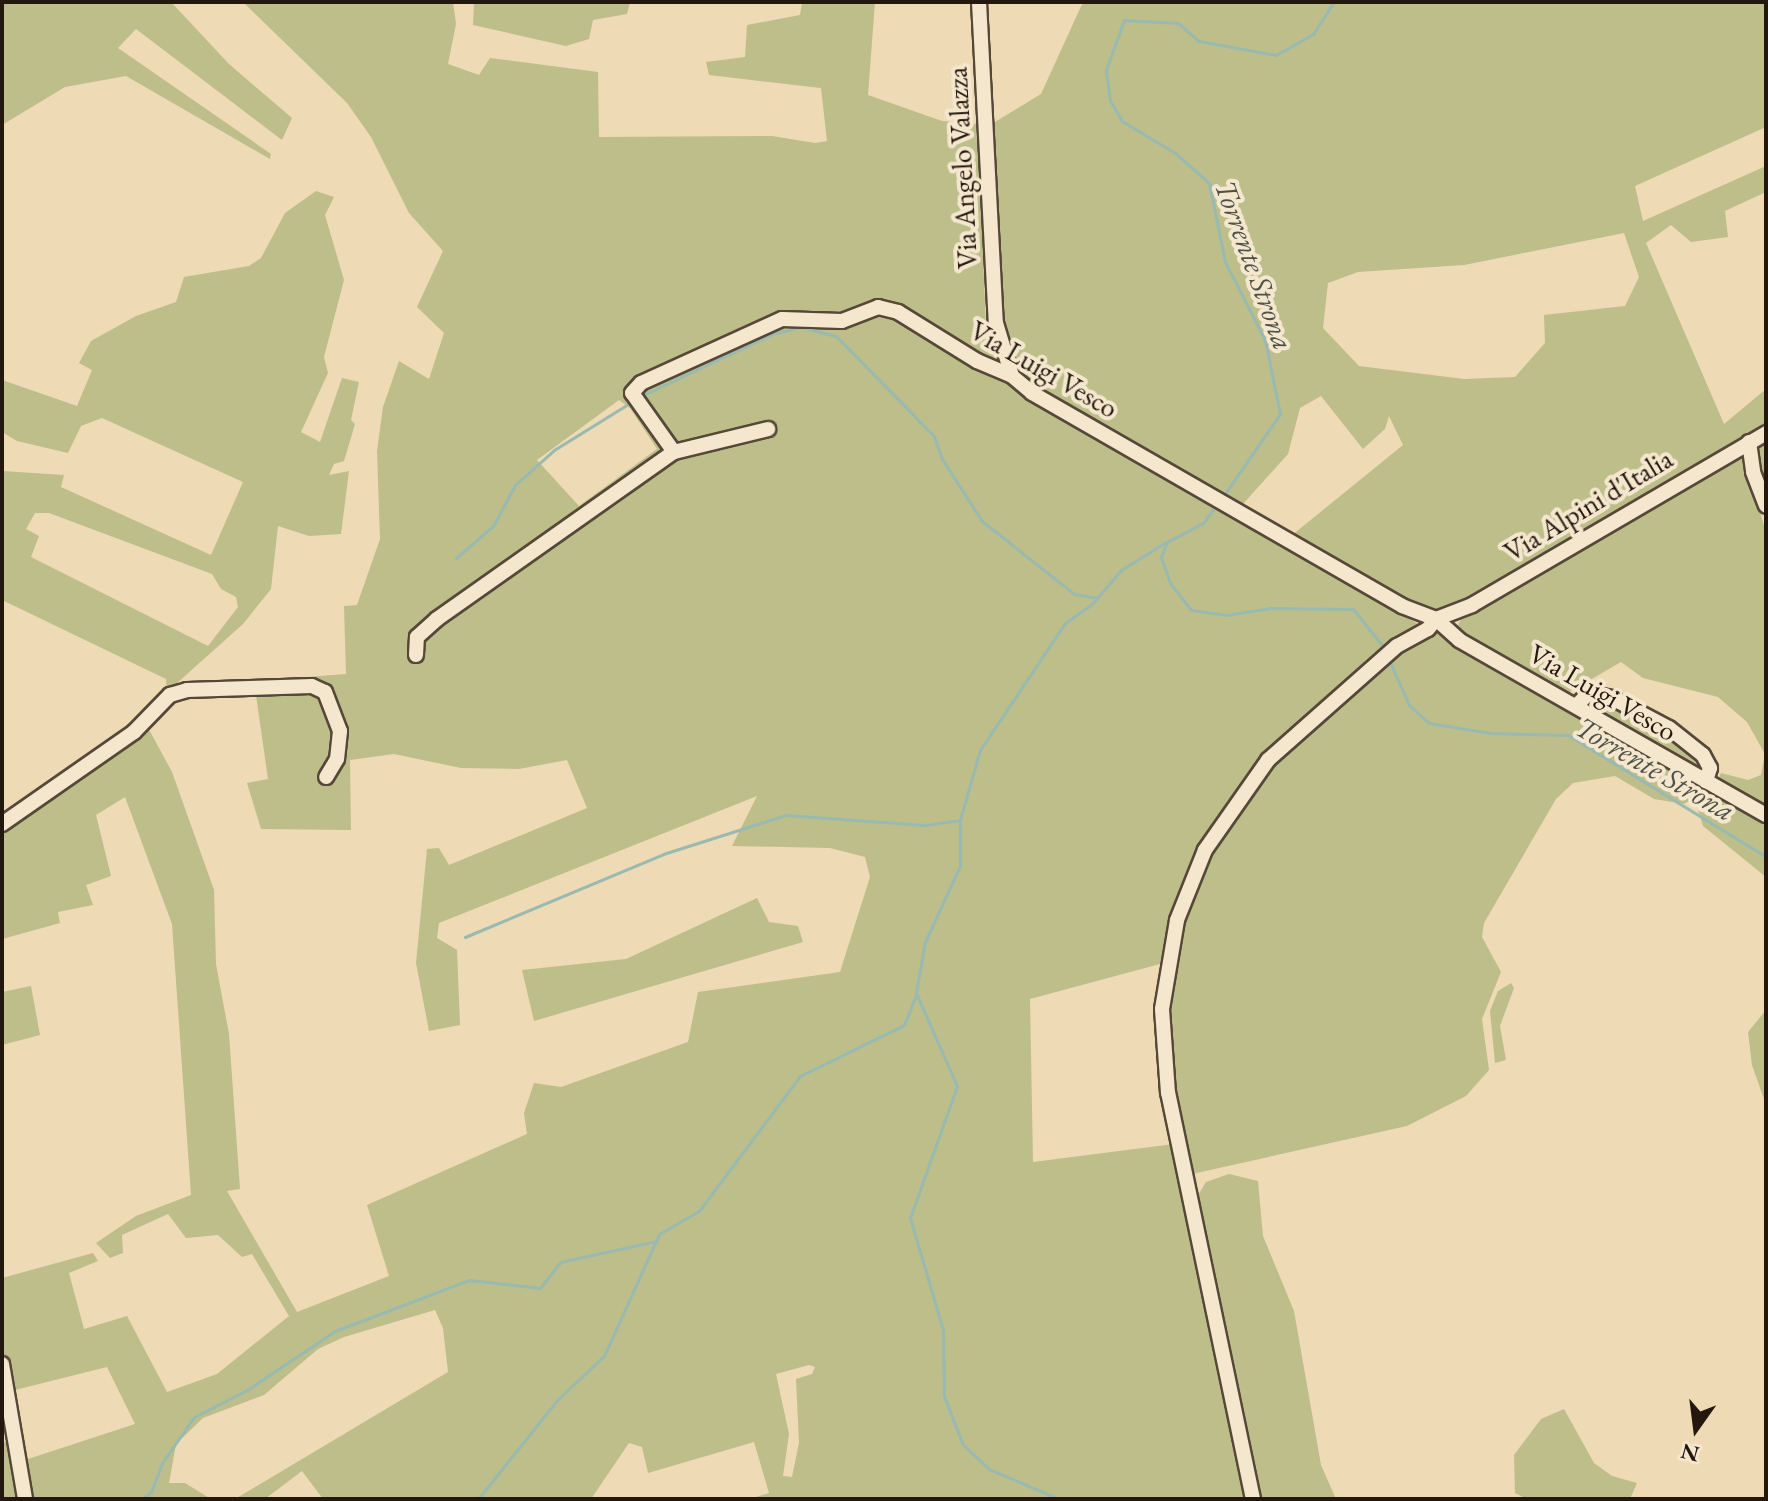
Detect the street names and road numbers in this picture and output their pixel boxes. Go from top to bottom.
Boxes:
street label: Via Angelo Valazza [940,66,984,270]
street label: Via Luigi Vesco [964,313,1124,425]
street label: Via Alpini d'Italia [1498,442,1678,568]
street label: Via Luigi Vesco [1523,636,1683,748]

